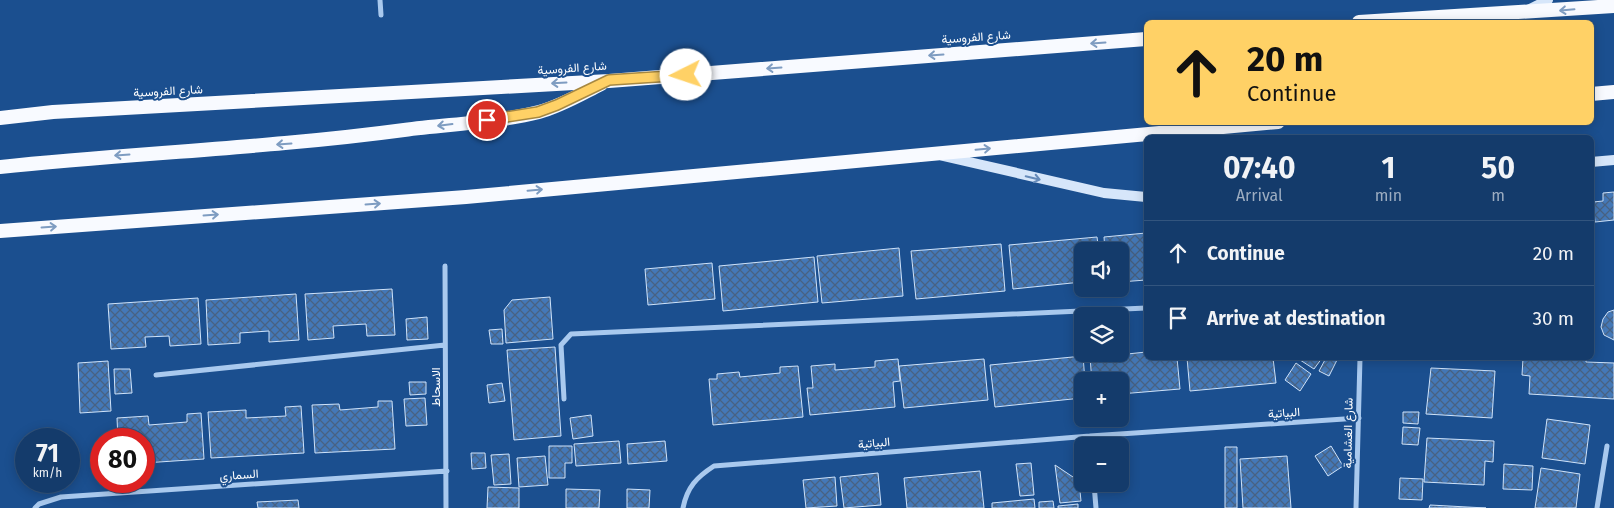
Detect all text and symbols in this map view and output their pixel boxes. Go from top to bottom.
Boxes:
one-way arrow [1559,5,1575,15]
street label: شارع الفروسية [941,28,1011,48]
one-way arrow [1090,38,1106,47]
text: 20 m [1247,38,1323,80]
icon: ahead [1164,40,1229,105]
position arrow [659,48,711,100]
one-way arrow [928,51,944,60]
street label: شارع الفروسية [537,59,607,79]
one-way arrow [766,63,782,72]
one-way arrow [551,79,567,88]
text: Continue [1247,80,1336,107]
street label: شارع الفروسية [133,82,203,102]
pin [466,99,508,141]
icon: arrive [473,106,501,134]
one-way arrow [437,120,453,130]
one-way arrow [276,139,292,148]
one-way arrow [975,145,991,154]
text: 07:40 [1223,150,1296,186]
text: 1 [1381,150,1395,186]
text: 50 [1481,150,1515,186]
one-way arrow [114,151,130,160]
one-way arrow [1025,174,1041,183]
one-way arrow [526,186,542,195]
text: Arrival [1236,186,1283,205]
text: min [1375,186,1402,205]
text: m [1491,186,1505,205]
one-way arrow [364,199,380,208]
one-way arrow [202,211,218,220]
one-way arrow [40,223,56,232]
icon: ahead [1164,239,1192,267]
map controls [1074,242,1129,492]
button: sound [1074,242,1129,297]
text: Continue [1207,242,1285,265]
text: 20 m [1533,242,1574,265]
icon: arrive [1164,304,1192,332]
button: layers [1074,307,1129,362]
text: Arrive at destination [1207,307,1386,330]
text: 30 m [1533,307,1574,330]
street label: الاسحاط [429,367,443,407]
button: + [1074,372,1129,427]
street label: شارع الغشامية [1340,398,1358,468]
street label: البياتية [1267,405,1301,421]
speed limit sign: 80 [90,428,155,493]
street label: البياتية [857,435,891,451]
button: − [1074,437,1129,492]
text: 71 [36,439,59,469]
text: km/h [33,466,62,480]
street label: السماري [219,467,259,486]

